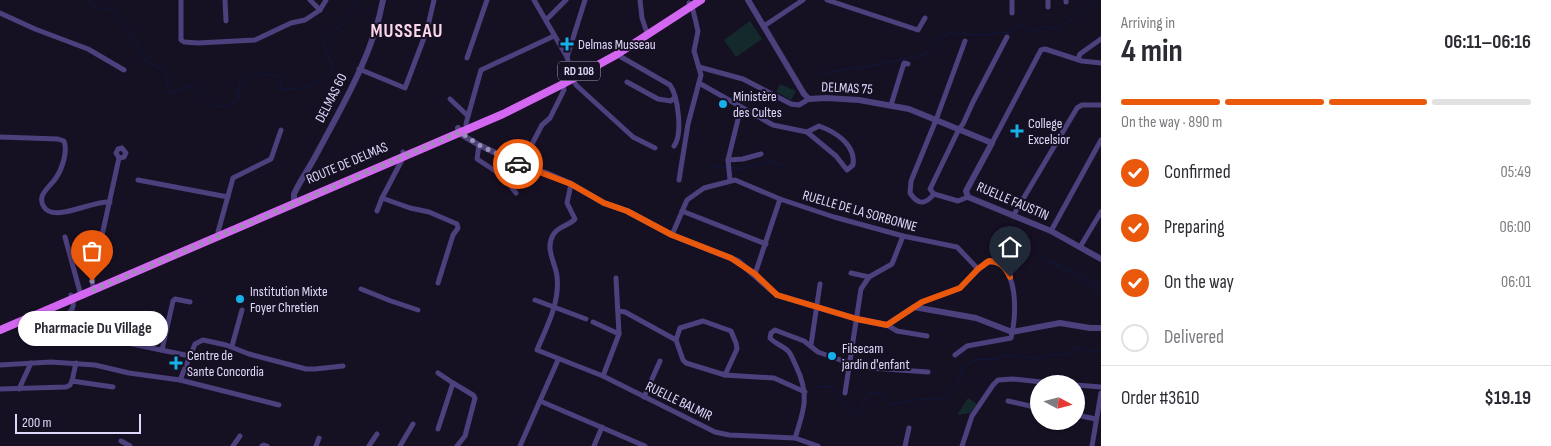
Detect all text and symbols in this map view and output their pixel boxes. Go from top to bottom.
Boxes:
text: Arriving in [1121,14,1175,33]
district label: MUSSEAU [371,20,443,43]
text: 06:11–06:16 [1444,31,1531,54]
text: 4 min [1121,32,1183,71]
place label: Delmas Musseau [578,36,656,53]
marker: Delmas Musseau [560,37,574,51]
road number: RD 108 [558,61,600,80]
street label: DELMAS 60 [311,71,351,125]
street label: DELMAS 75 [821,78,874,98]
place label: Ministère des Cultes [733,88,782,121]
marker: Ministère des Cultes [717,98,729,110]
text: On the way · 890 m [1121,113,1222,132]
place label: College Excelsior [1028,115,1070,148]
marker: College Excelsior [1010,124,1024,138]
street label: ROUTE DE DELMAS [304,138,390,188]
courier [493,139,543,189]
icon: car [504,150,532,178]
icon: check [1121,159,1149,187]
text: Confirmed [1164,161,1231,184]
text: 05:49 [1501,163,1531,182]
street label: RUELLE FAUSTIN [974,178,1052,224]
street label: RUELLE DE LA SORBONNE [801,187,919,236]
icon: check [1121,214,1149,242]
text: Preparing [1164,216,1225,239]
text: 06:00 [1500,218,1531,237]
pin [989,226,1031,277]
pin [71,230,113,281]
icon: home [996,233,1024,261]
icon: bag [78,237,106,265]
icon: check [1121,269,1149,297]
text: On the way [1164,271,1234,294]
text: 06:01 [1501,273,1531,292]
place label: Institution Mixte Foyer Chretien [250,283,328,316]
marker: Institution Mixte Foyer Chretien [234,293,246,305]
callout: Pharmacie Du Village [17,311,167,346]
text: Pharmacie Du Village [34,319,152,338]
text: Delivered [1164,326,1224,349]
place label: Filsecam jardin d'enfant [841,340,910,373]
place label: Centre de Sante Concordia [187,347,264,380]
marker: Filsecam jardin d'enfant [826,350,838,362]
marker: Centre de Sante Concordia [169,356,183,370]
north arrow [1030,375,1085,430]
map controls [1030,375,1085,430]
street label: RUELLE BALMIR [643,377,716,425]
text: Order #3610 [1121,387,1200,410]
text: $19.19 [1484,387,1531,410]
scale bar [15,411,141,434]
text: 200 m [22,414,51,431]

